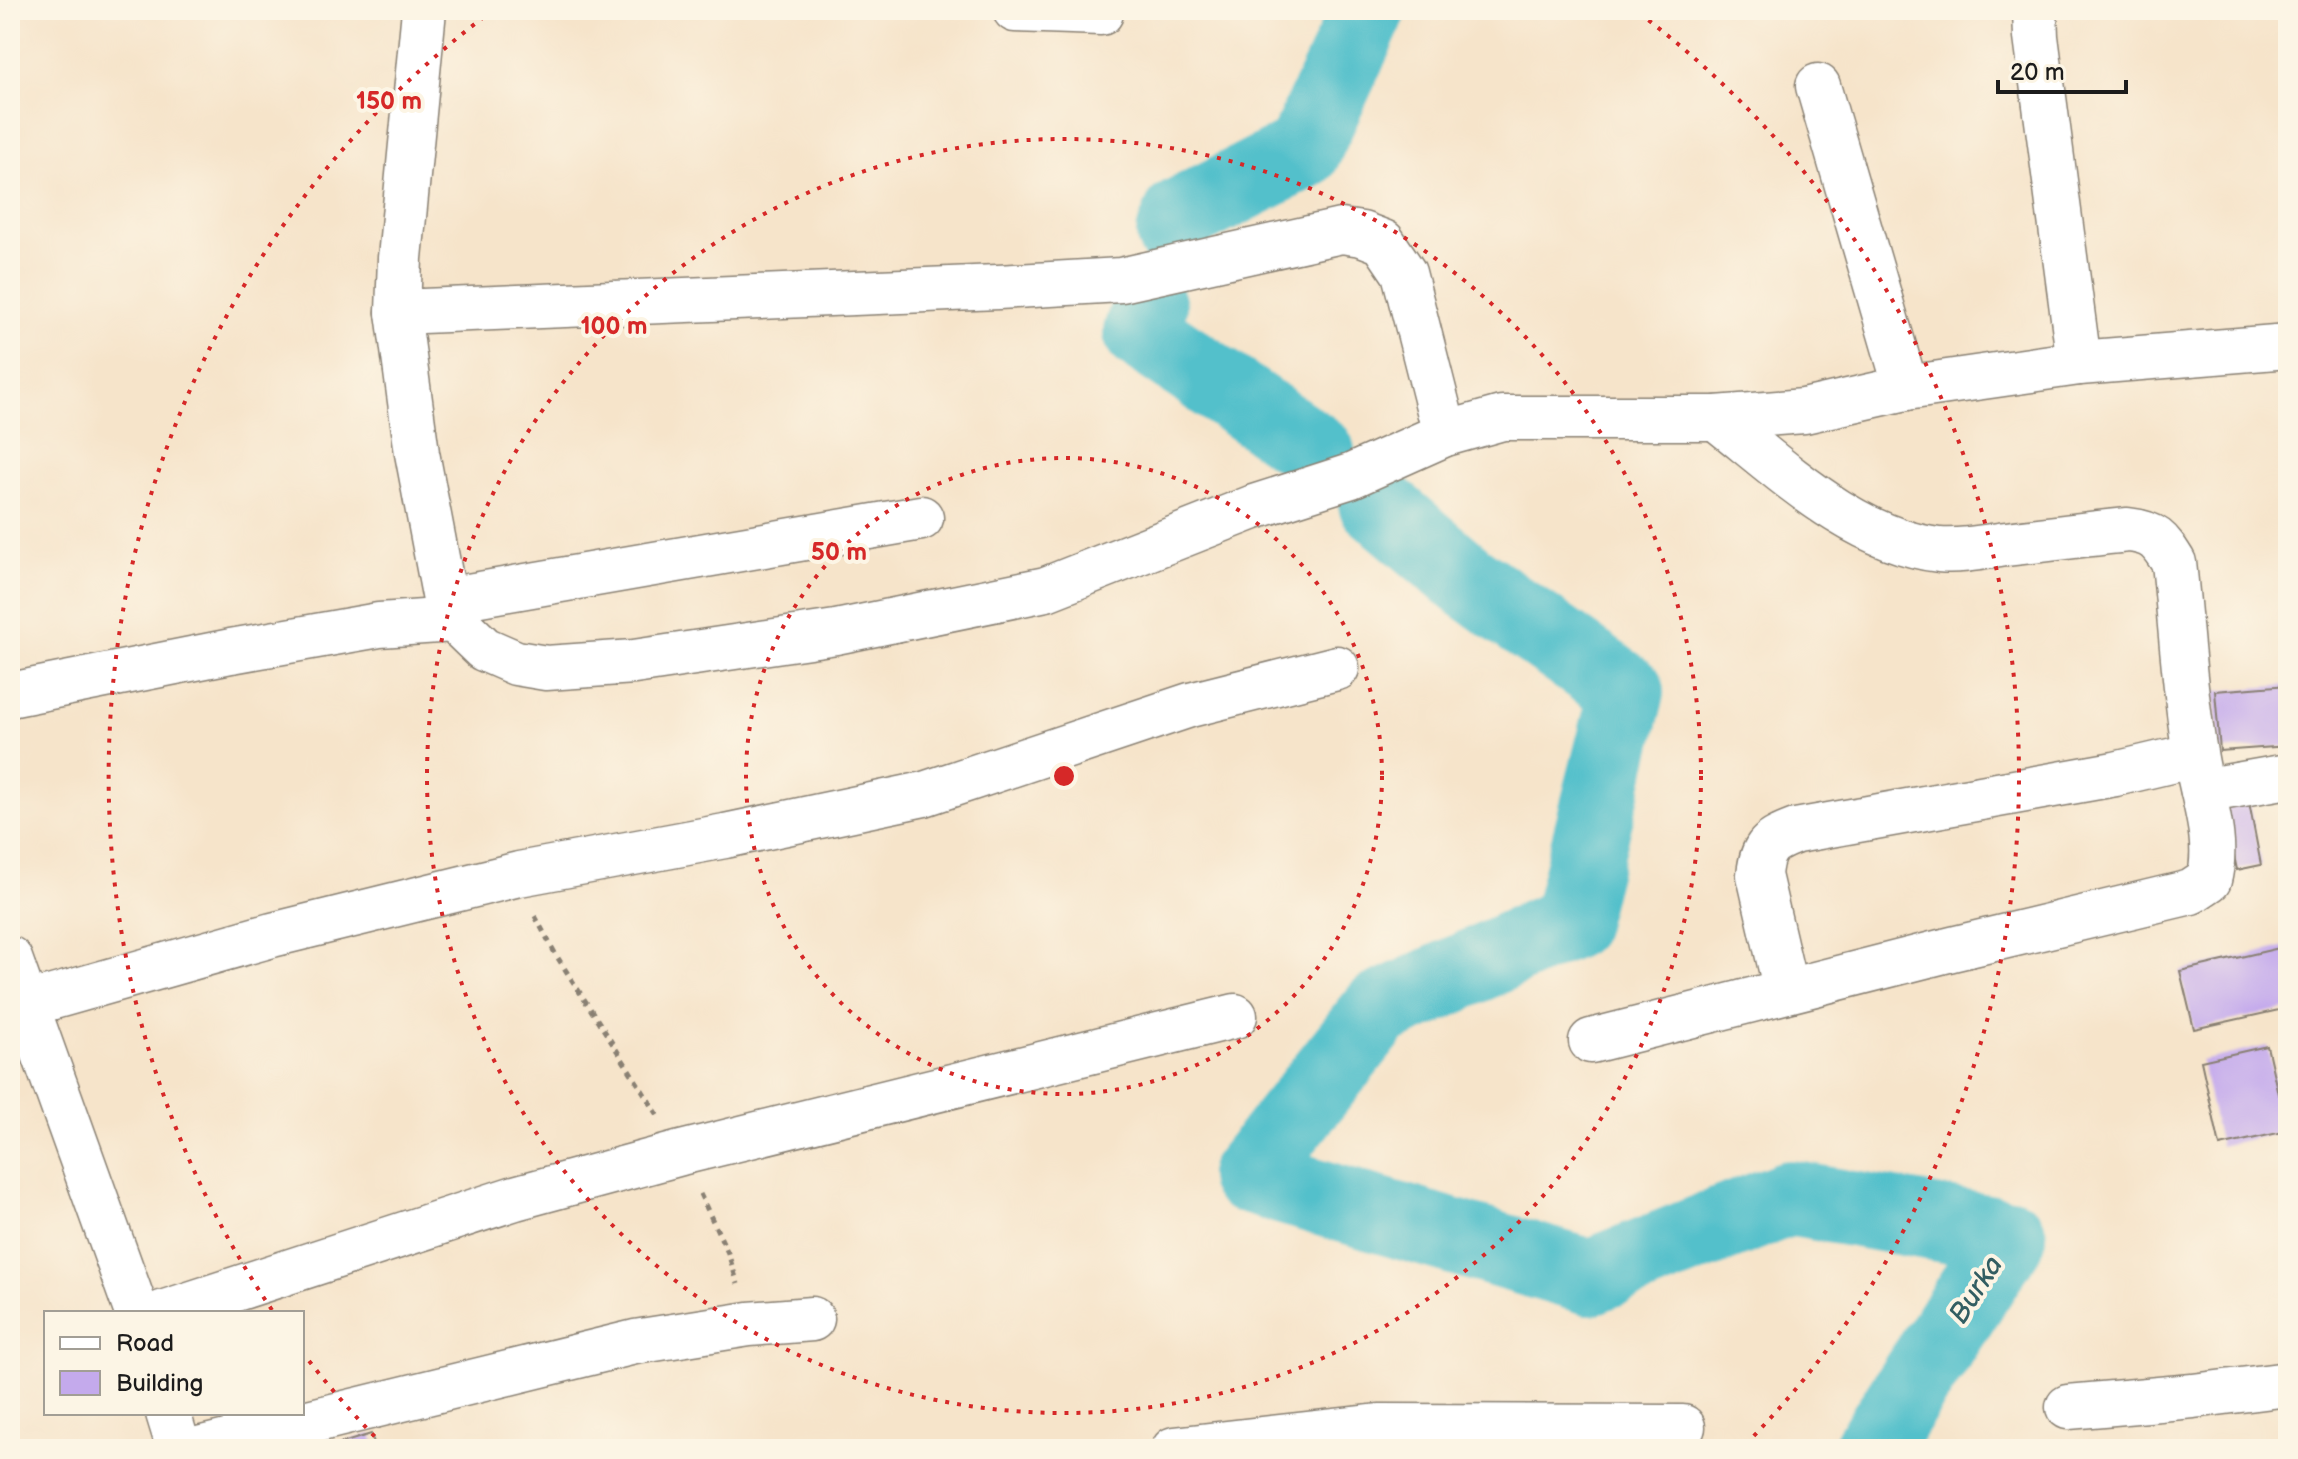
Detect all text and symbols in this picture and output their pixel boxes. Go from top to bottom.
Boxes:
scale bar [1998,44,2126,94]
text: 20 m [2010,58,2065,87]
text: 150 m [356,87,422,116]
text: 100 m [581,312,647,341]
text: 50 m [811,538,867,567]
centre of rings [1050,762,1078,790]
water label: Burka [1942,1250,2010,1330]
legend [44,1311,304,1415]
text: Road [116,1329,174,1358]
text: Building [116,1369,203,1398]

